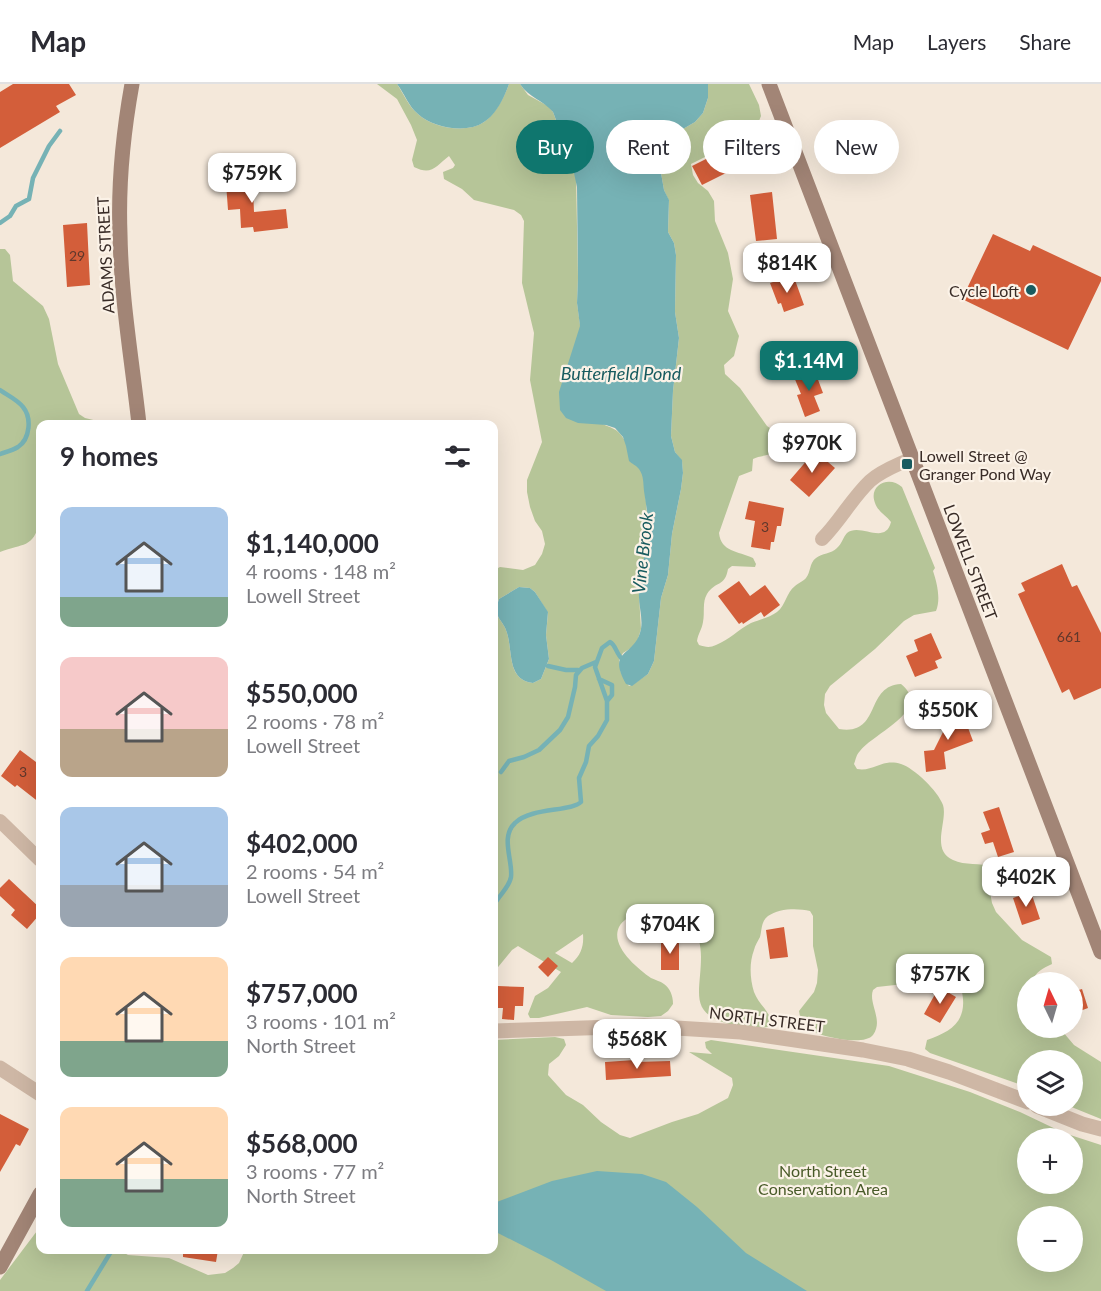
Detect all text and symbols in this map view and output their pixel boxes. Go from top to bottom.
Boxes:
text: Map [30,24,86,58]
text: Map [853,29,894,54]
text: Layers [927,29,986,54]
text: Share [1019,29,1071,54]
chip: Buy [516,120,594,174]
chip: Rent [606,120,691,174]
chip: Filters [703,120,802,174]
chip: New [814,120,899,174]
pin: $759K [210,153,294,204]
text: $759K [222,160,282,184]
street label: ADAMS STREET [92,195,118,314]
pin: $814K [745,243,829,294]
house number: 29 [69,247,85,264]
text: $814K [757,250,817,274]
place label: Cycle Loft [949,281,1019,300]
marker: Cycle Loft [1024,283,1038,297]
pin: $1.14M [760,341,858,392]
text: $1.14M [774,348,844,372]
water label: Butterfield Pond [561,362,682,384]
pin: $970K [770,423,854,474]
text: $970K [782,430,842,454]
text: 9 homes [60,440,158,472]
icon: filters [441,440,474,473]
place label: Lowell Street @ Granger Pond Way [919,446,1052,483]
marker: Lowell Street @ Granger Pond Way [900,457,914,471]
street label: LOWELL STREET [940,502,1002,623]
water label: Vine Brook [627,511,657,595]
house number: 3 [761,518,769,535]
text: $1,140,000 [246,527,379,559]
icon: home [108,531,180,603]
text: 4 rooms · 148 m² [246,559,396,583]
text: Lowell Street [246,583,360,607]
house number: 661 [1057,628,1081,645]
text: $550,000 [246,677,358,709]
icon: home [108,681,180,753]
pin: $550K [906,690,990,741]
text: $550K [918,697,978,721]
text: 2 rooms · 78 m² [246,709,384,733]
text: Lowell Street [246,733,360,757]
house number: 3 [19,763,27,780]
text: $402,000 [246,827,358,859]
icon: home [108,831,180,903]
pin: $402K [984,857,1068,908]
text: 2 rooms · 54 m² [246,859,384,883]
text: $402K [996,864,1056,888]
text: Lowell Street [246,883,360,907]
pin: $704K [628,904,712,955]
text: $704K [640,911,700,935]
pin: $757K [898,954,982,1005]
text: $757K [910,961,970,985]
north arrow [1017,972,1083,1038]
map controls [1017,972,1083,1272]
text: $757,000 [246,977,358,1009]
icon: home [108,981,180,1053]
street label: NORTH STREET [708,1002,827,1036]
text: 3 rooms · 101 m² [246,1009,396,1033]
pin: $568K [595,1019,679,1070]
text: $568K [607,1026,667,1050]
text: North Street [246,1033,356,1057]
button: layers [1017,1050,1083,1116]
text: $568,000 [246,1127,358,1159]
button: + [1017,1128,1083,1194]
icon: home [108,1131,180,1203]
text: 3 rooms · 77 m² [246,1159,384,1183]
park label: North Street Conservation Area [758,1161,888,1198]
text: North Street [246,1183,356,1207]
button: − [1017,1206,1083,1272]

